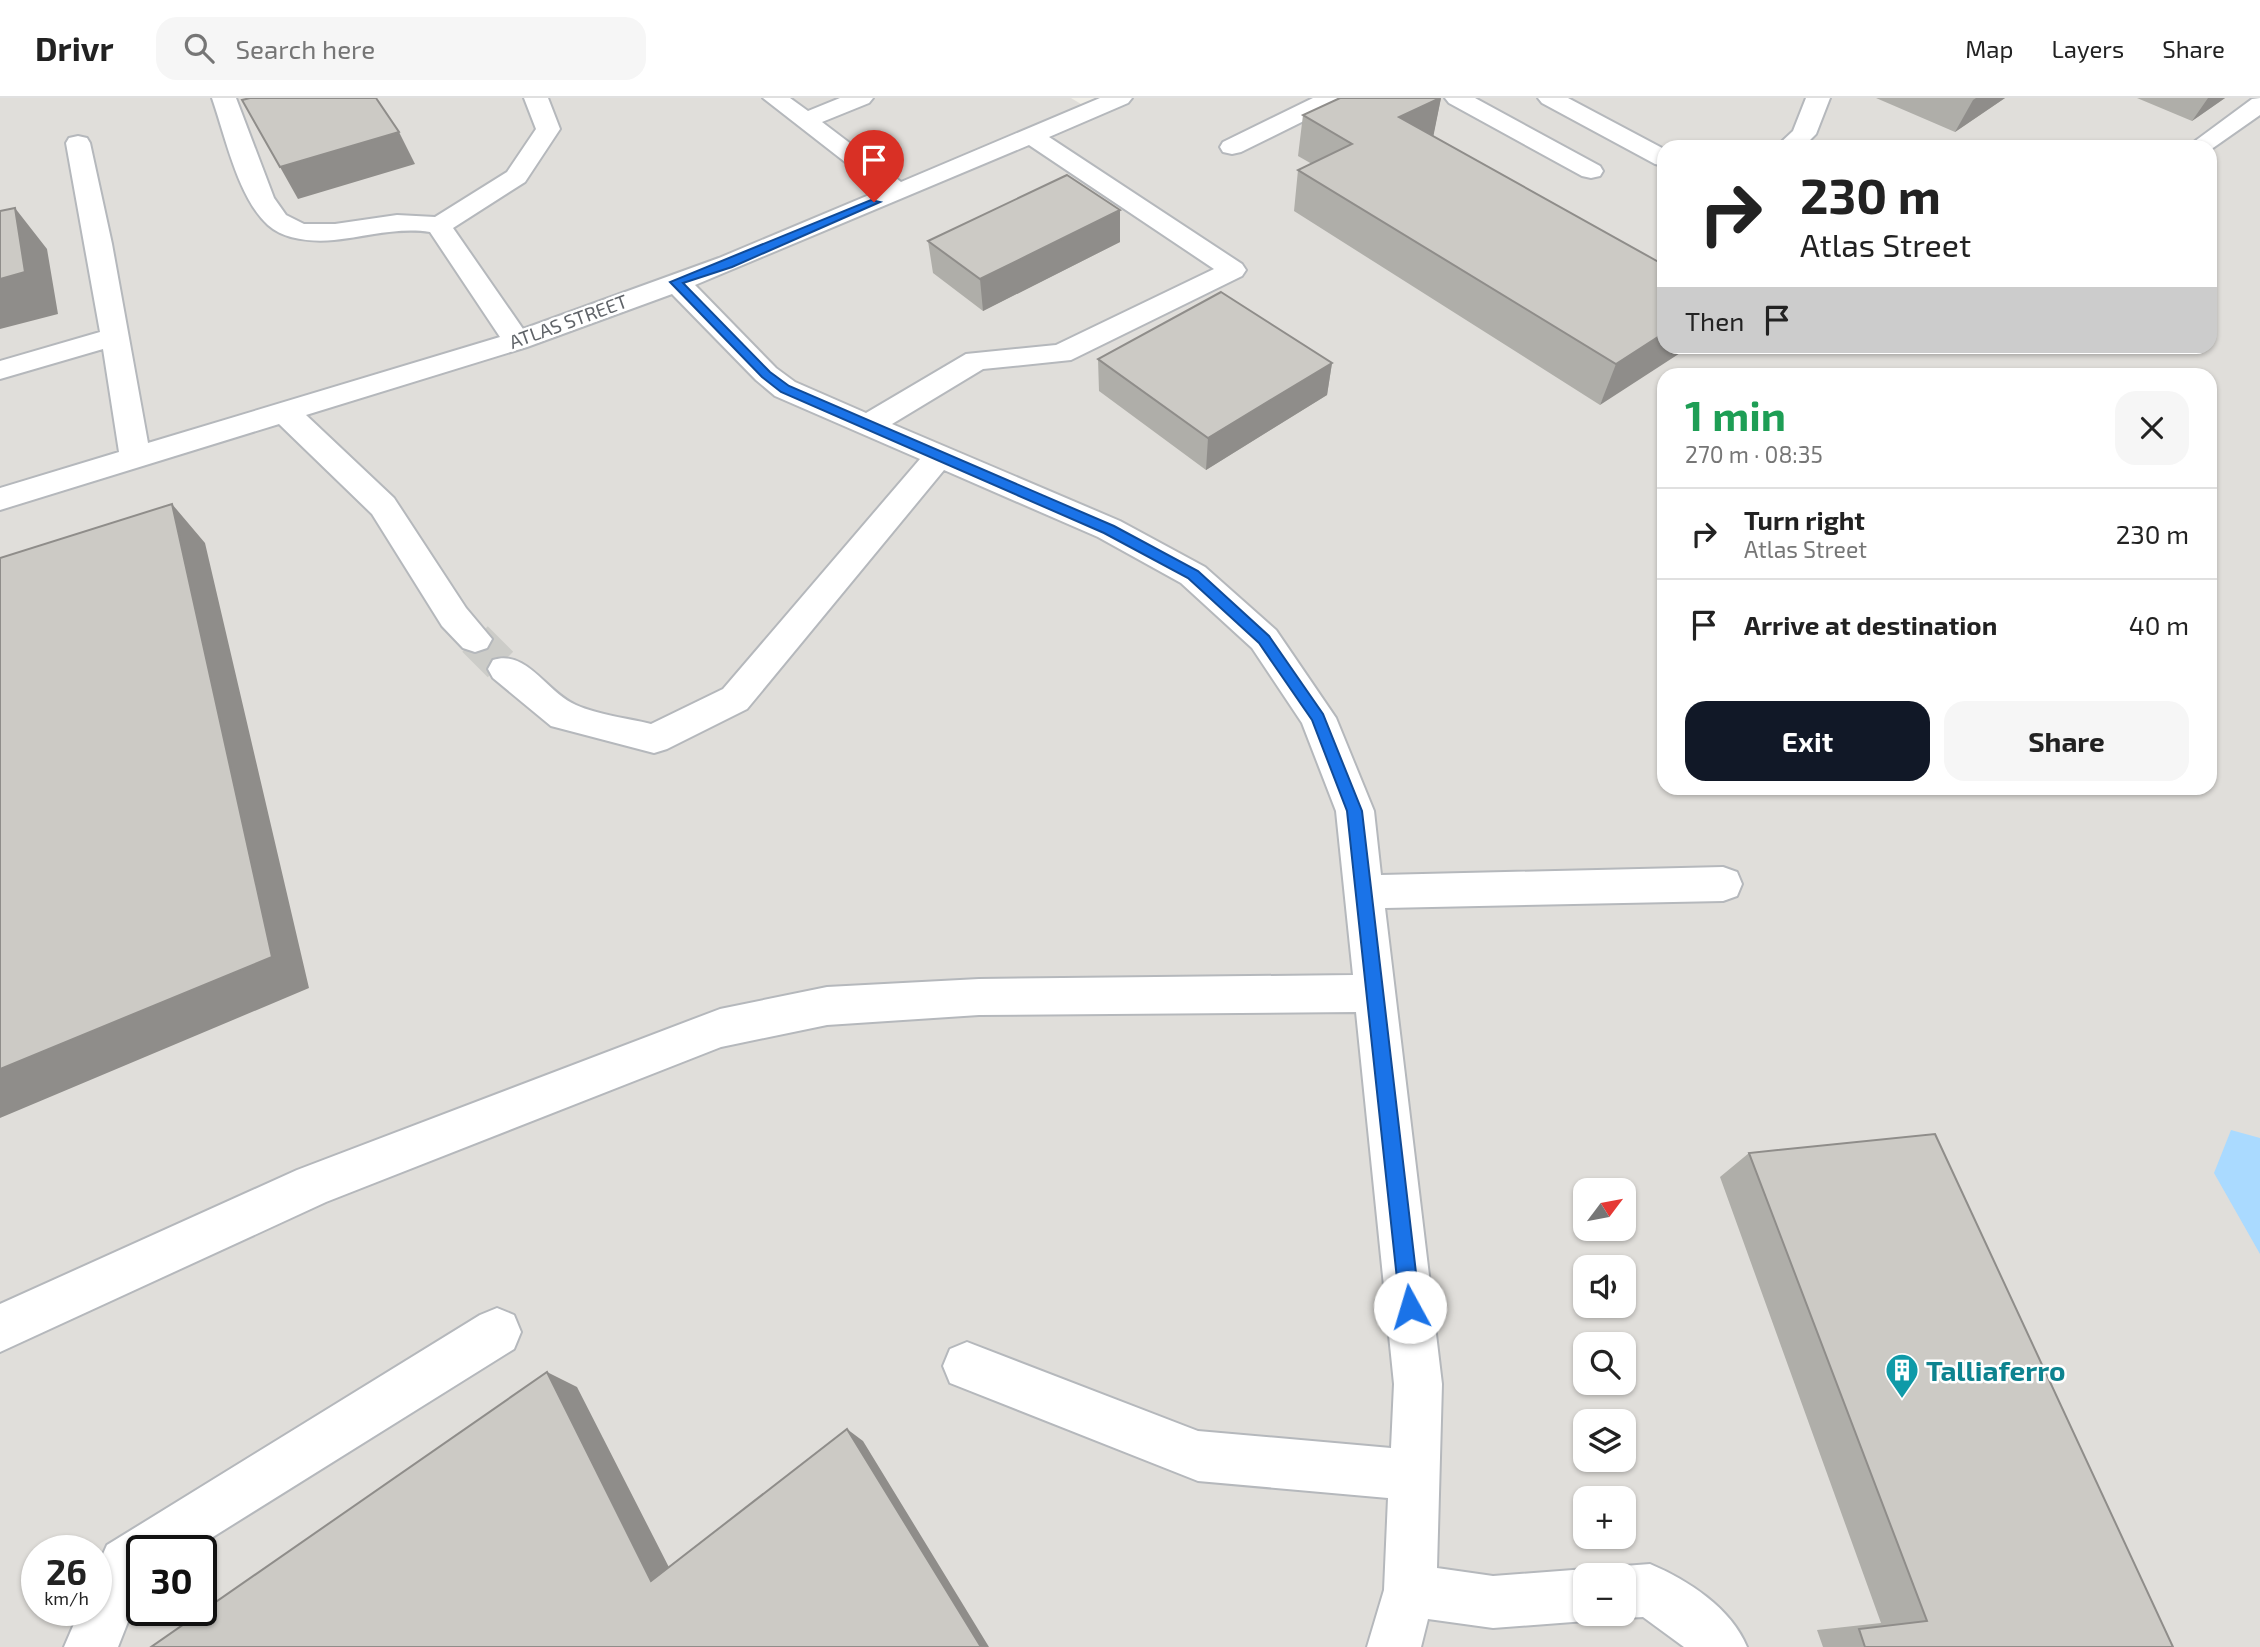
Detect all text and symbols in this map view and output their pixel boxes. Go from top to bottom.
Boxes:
search box [156,17,646,80]
text: Drivr [35,28,114,68]
icon: search [180,29,218,67]
text: Search here [236,33,375,64]
text: Map [1965,34,2013,63]
text: Layers [2051,34,2124,63]
text: Share [2162,34,2225,63]
pin [844,130,904,202]
icon: arrive [855,141,893,179]
text: 230 m [1800,165,1941,224]
icon: right [1685,168,1776,259]
text: Atlas Street [1800,225,1971,263]
street label: ATLAS STREET [506,289,630,353]
icon: arrive [1758,301,1796,339]
text: Then [1685,305,1744,336]
text: 1 min [1685,389,1786,439]
button: close [2115,391,2189,465]
text: 270 m · 08:35 [1685,440,1823,468]
text: Turn right [1744,504,1865,535]
icon: right [1685,515,1723,553]
text: 230 m [2116,518,2189,549]
text: Atlas Street [1744,535,1867,563]
icon: arrive [1685,606,1723,644]
text: Arrive at destination [1744,609,1997,640]
text: 40 m [2129,609,2189,640]
button: Exit [1685,701,1930,781]
button: Share [1944,701,2189,781]
north arrow [1573,1178,1636,1241]
map controls [1573,1178,1636,1626]
button: sound [1573,1255,1636,1318]
position arrow [1373,1270,1447,1344]
button: search [1573,1332,1636,1395]
building icon: Talliaferro [1883,1351,1921,1400]
place label: Talliaferro [1926,1353,2066,1387]
button: layers [1573,1409,1636,1472]
button: + [1573,1486,1636,1549]
speed limit sign: 30 [126,1535,217,1626]
text: 26 [46,1550,87,1592]
button: − [1573,1563,1636,1626]
text: km/h [44,1587,89,1609]

